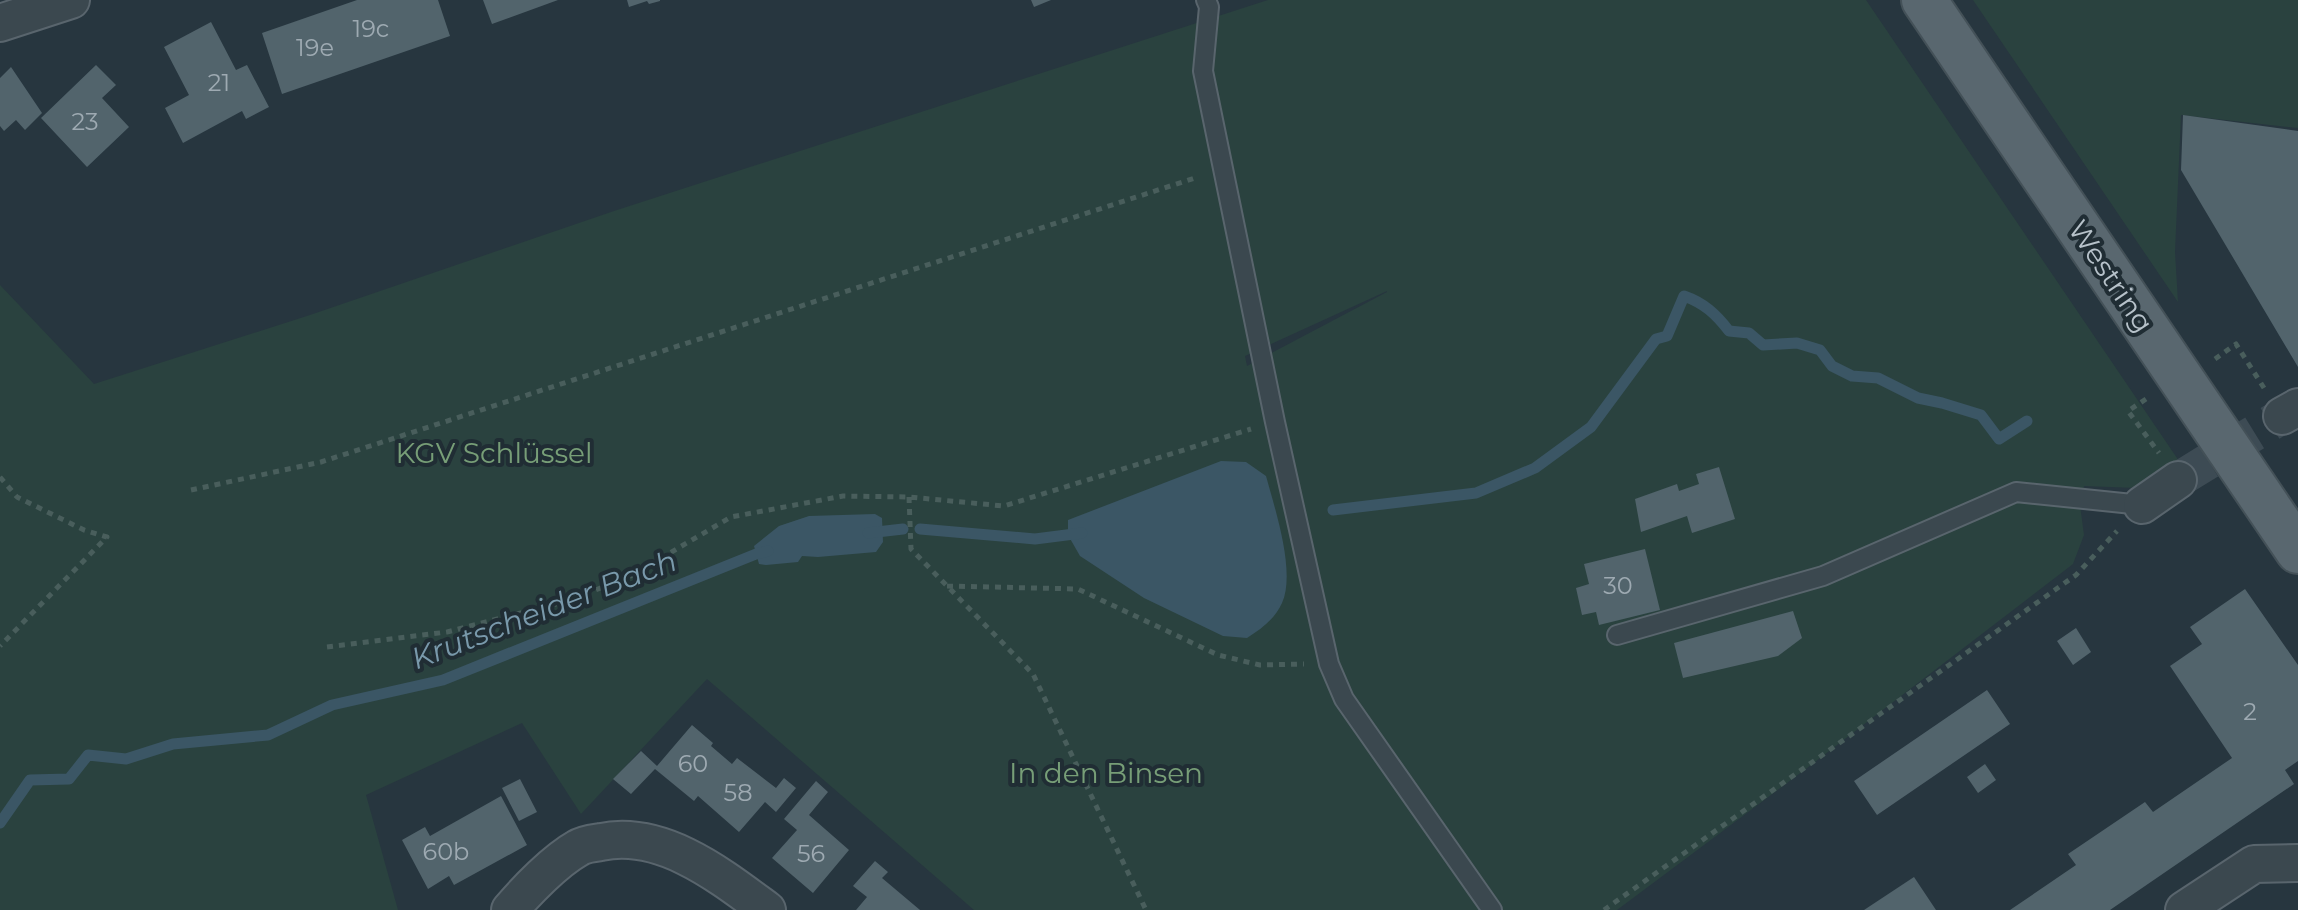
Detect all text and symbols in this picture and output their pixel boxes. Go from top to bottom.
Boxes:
house number: 19c [353,14,389,43]
house number: 19e [296,33,334,62]
house number: 21 [208,68,230,97]
house number: 23 [71,107,99,136]
street label: Westring [2061,213,2161,339]
park label: KGV Schlüssel [395,436,593,470]
water label: Krutscheider Bach [406,542,682,677]
house number: 30 [1603,571,1633,600]
house number: 2 [2243,697,2257,726]
house number: 60 [678,749,708,778]
park label: In den Binsen [1009,756,1203,790]
house number: 58 [724,778,752,807]
house number: 60b [423,837,469,866]
house number: 56 [797,839,825,868]

